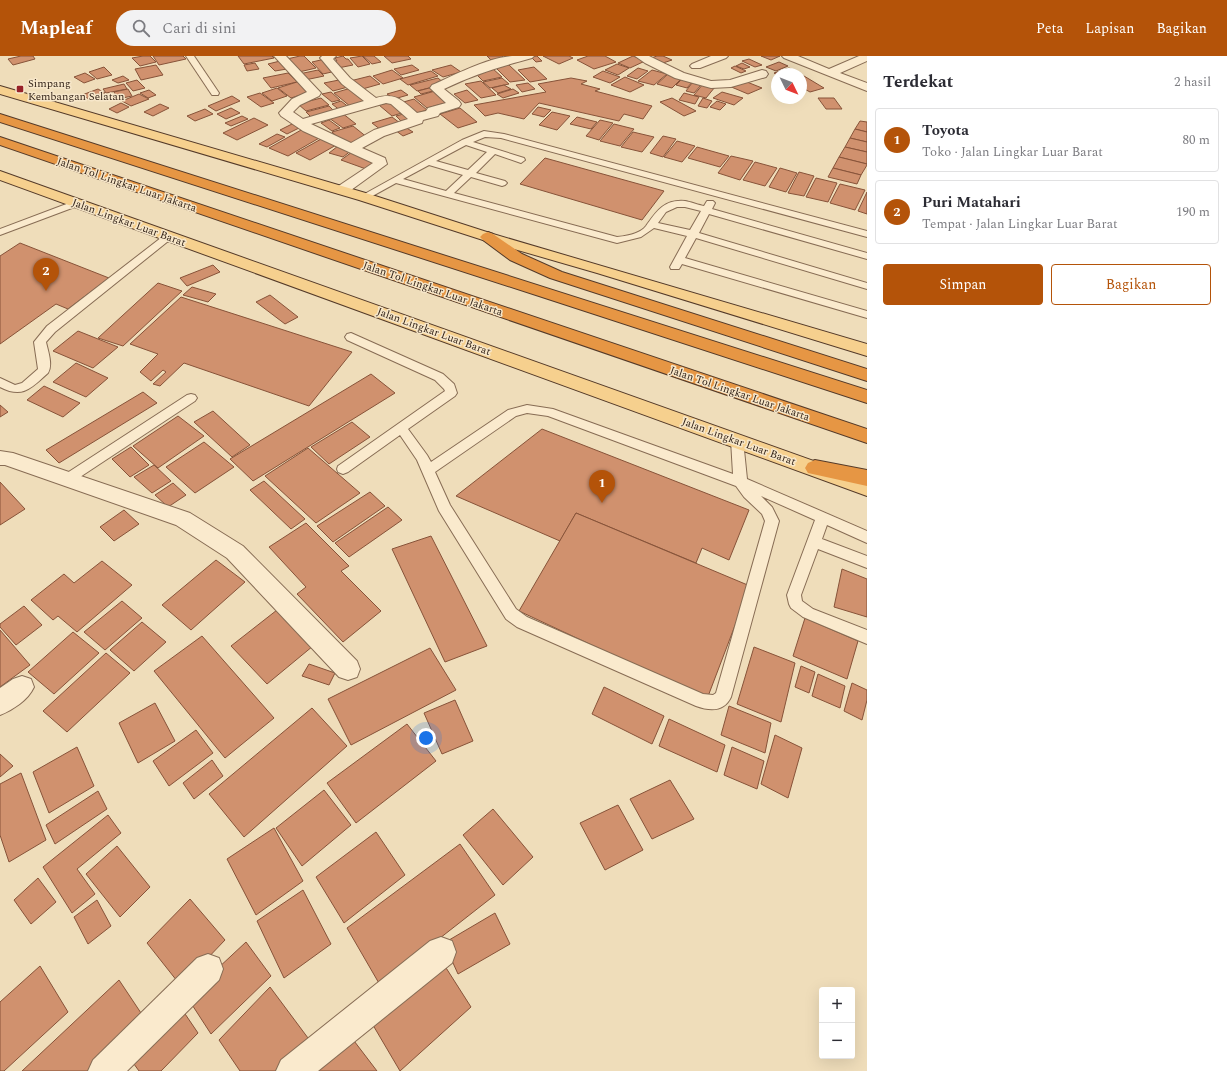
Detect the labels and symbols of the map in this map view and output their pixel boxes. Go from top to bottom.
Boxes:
north arrow [771,68,807,104]
place label: Simpang Kembangan Selatan [28,75,124,105]
marker: Simpang Kembangan Selatan [15,84,25,94]
street label: Jalan Tol Lingkar Luar Jakarta [55,153,200,217]
street label: Jalan Lingkar Luar Barat [69,194,188,251]
street label: Jalan Tol Lingkar Luar Jakarta [361,257,506,321]
pin: 2 [33,258,59,291]
street label: Jalan Lingkar Luar Barat [374,303,493,360]
street label: Jalan Tol Lingkar Luar Jakarta [668,362,813,426]
street label: Jalan Lingkar Luar Barat [679,413,798,470]
pin: 1 [589,470,615,503]
your location [416,728,436,748]

